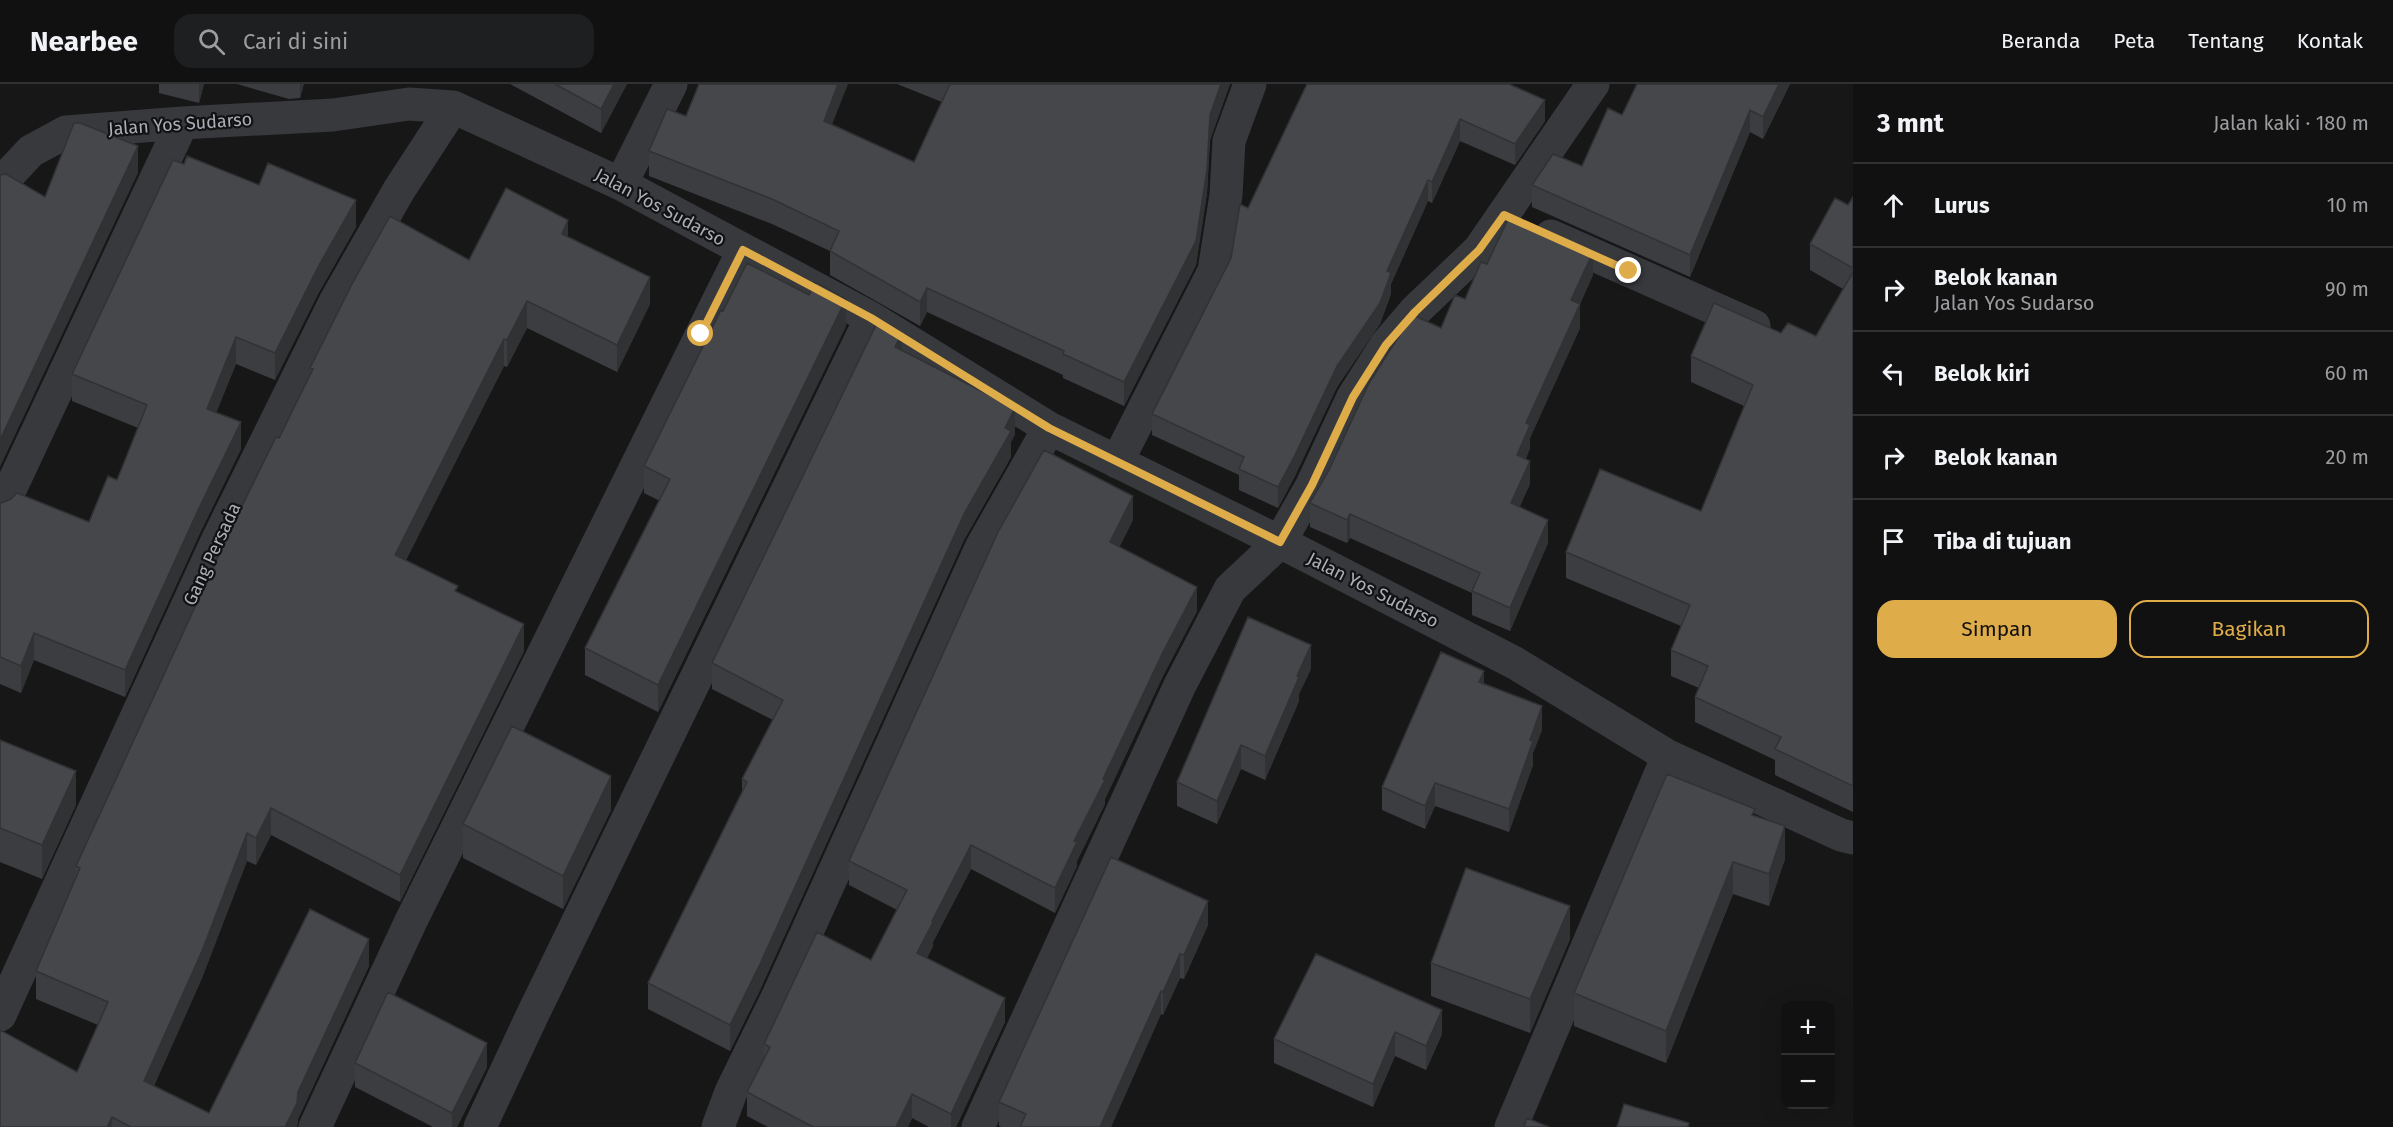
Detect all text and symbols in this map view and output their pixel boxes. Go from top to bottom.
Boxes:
search box [174,14,594,68]
text: Nearbee [30,25,138,58]
icon: search [195,25,228,58]
text: Cari di sini [243,28,348,55]
text: Beranda [2001,28,2080,54]
text: Peta [2113,28,2155,54]
text: Tentang [2188,28,2264,54]
text: Kontak [2297,28,2363,54]
street label: Jalan Yos Sudarso [107,108,253,140]
text: 3 mnt [1877,108,1944,139]
text: Jalan kaki · 180 m [2213,111,2369,135]
street label: Jalan Yos Sudarso [591,163,729,251]
icon: ahead [1877,189,1910,222]
text: Lurus [1934,192,1990,219]
text: 10 m [2327,193,2369,217]
route end [1615,257,1641,283]
text: Belok kanan [1934,264,2058,291]
icon: right [1877,273,1910,306]
text: 90 m [2325,277,2369,301]
text: Jalan Yos Sudarso [1934,291,2094,315]
route start [687,320,713,346]
icon: left [1877,357,1910,390]
text: Belok kiri [1934,360,2030,387]
text: 60 m [2325,361,2369,385]
icon: right [1877,441,1910,474]
text: Belok kanan [1934,444,2058,471]
text: 20 m [2326,445,2369,469]
street label: Gang Persada [179,499,245,609]
icon: arrive [1877,525,1910,558]
text: Tiba di tujuan [1934,528,2071,555]
street label: Jalan Yos Sudarso [1304,547,1442,633]
button: Simpan [1877,600,2117,658]
button: Bagikan [2129,600,2369,658]
map controls [1781,1001,1835,1109]
button: + [1781,1001,1835,1055]
button: − [1781,1055,1835,1109]

